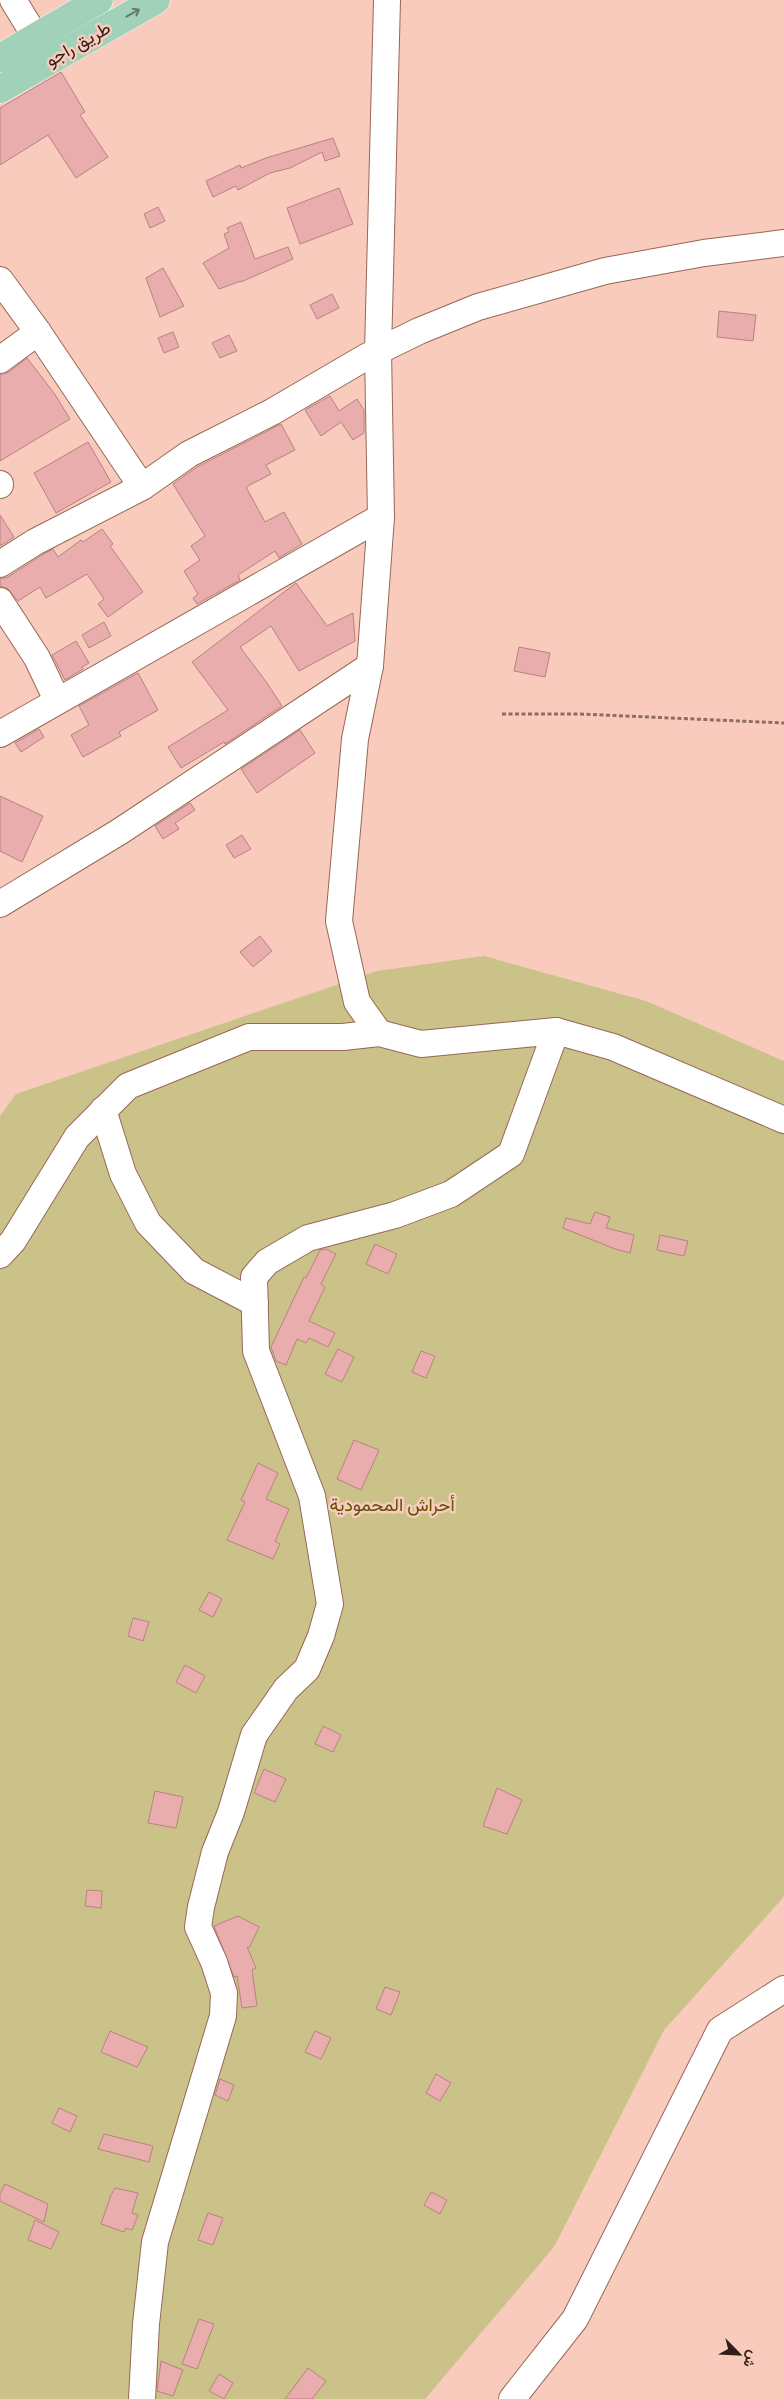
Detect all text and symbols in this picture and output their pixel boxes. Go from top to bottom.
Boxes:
one-way arrow [126,7,140,17]
street label: طريق راجو [40,14,115,73]
park label: أحراش المحمودية [329,1491,455,1518]
north arrow [714,2329,764,2379]
text: ش [738,2348,764,2372]

